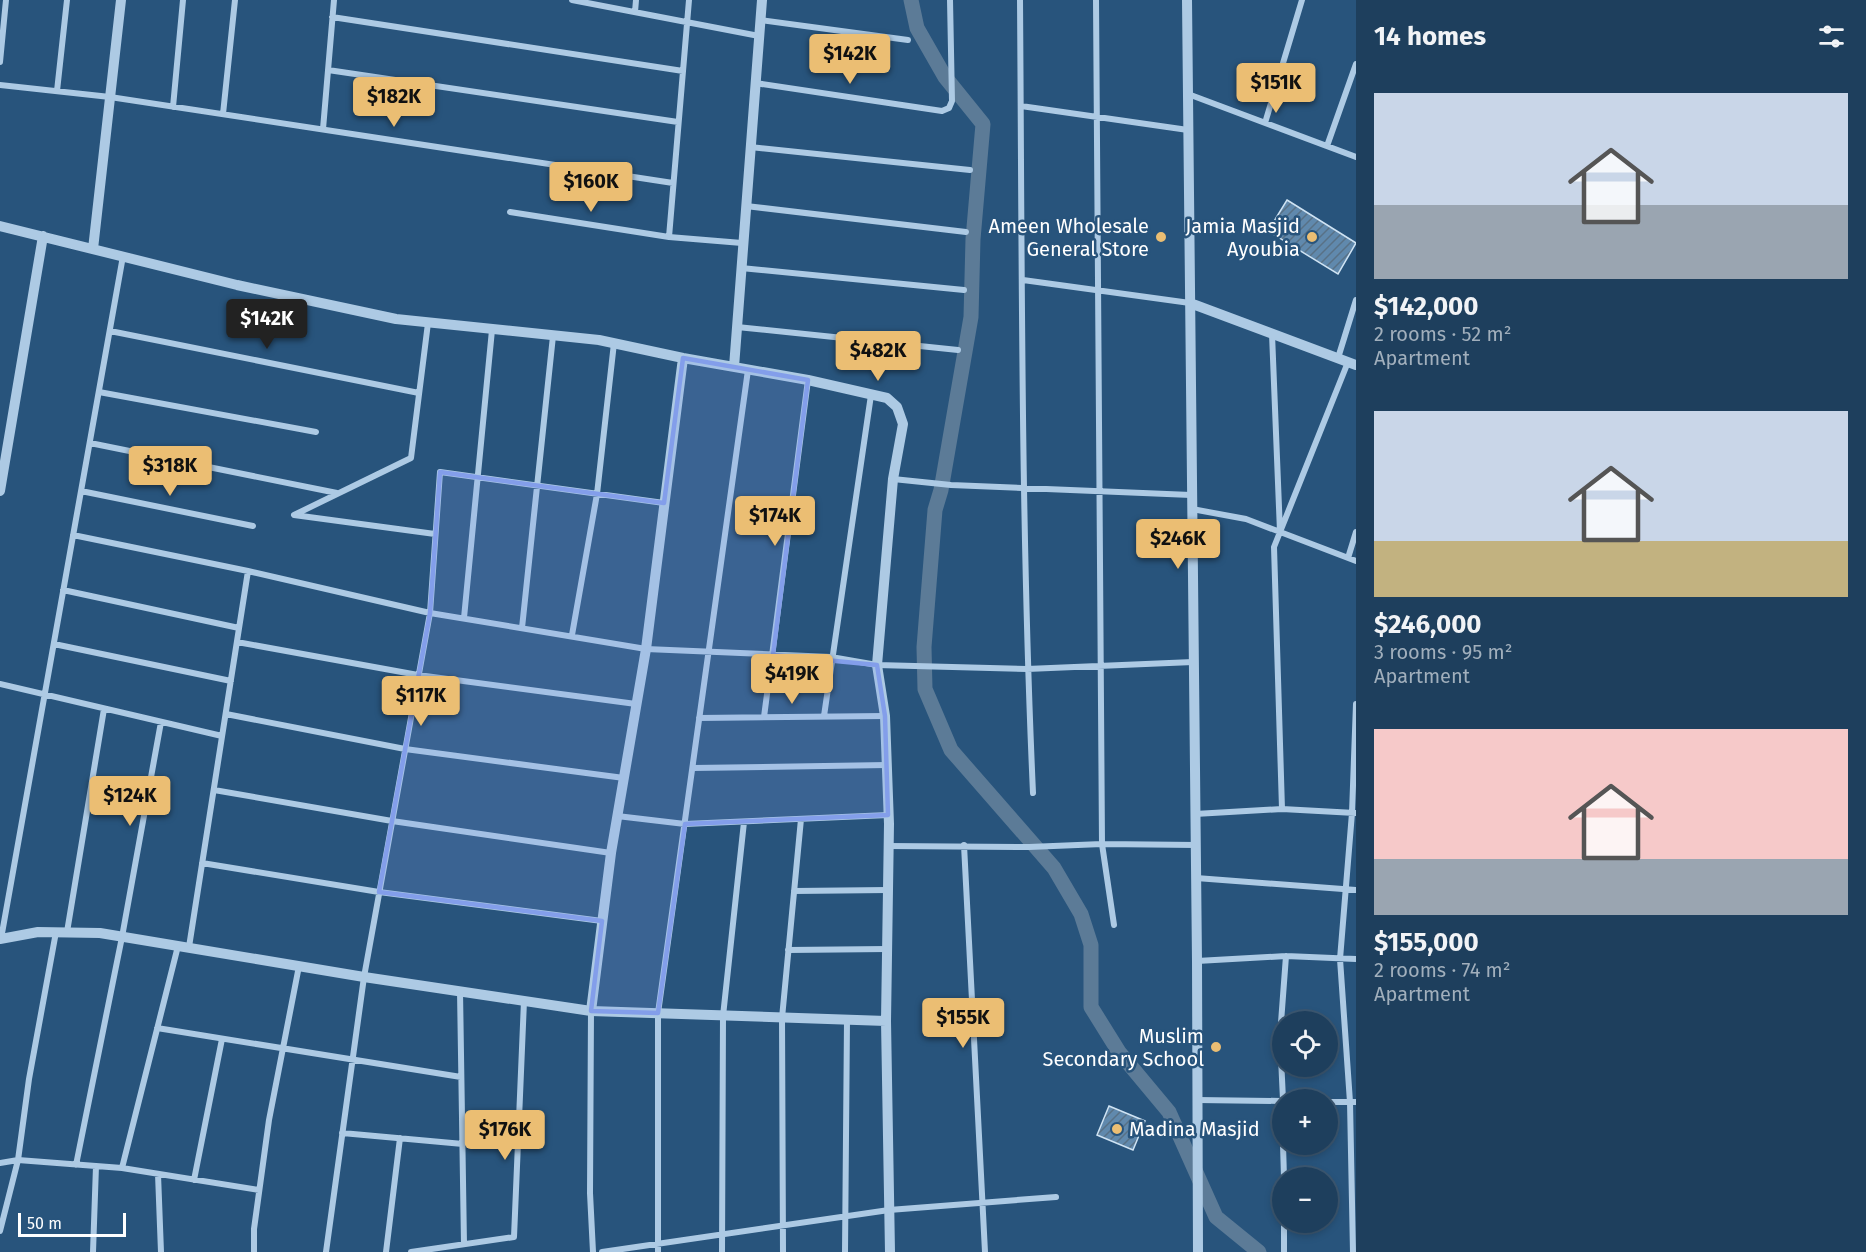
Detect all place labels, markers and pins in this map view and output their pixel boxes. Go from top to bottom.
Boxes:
pin: $142K [808,34,892,85]
pin: $151K [1234,63,1318,114]
pin: $182K [352,77,436,128]
pin: $160K [549,162,633,213]
place label: Ameen Wholesale General Store [989,214,1149,261]
place label: Jamia Masjid Ayoubia [1185,214,1300,261]
marker: Ameen Wholesale General Store [1154,230,1168,244]
marker: Jamia Masjid Ayoubia [1305,230,1319,244]
pin: $142K [225,299,309,350]
pin: $482K [836,331,920,382]
pin: $318K [128,446,212,497]
pin: $174K [733,496,817,547]
pin: $246K [1136,519,1220,570]
pin: $419K [750,654,834,705]
pin: $117K [379,676,463,727]
pin: $124K [88,776,172,827]
pin: $155K [921,998,1005,1049]
place label: Muslim Secondary School [1043,1024,1204,1071]
marker: Muslim Secondary School [1209,1040,1223,1054]
pin: $176K [463,1110,547,1161]
place label: Madina Masjid [1129,1117,1260,1141]
marker: Madina Masjid [1110,1122,1124,1136]

